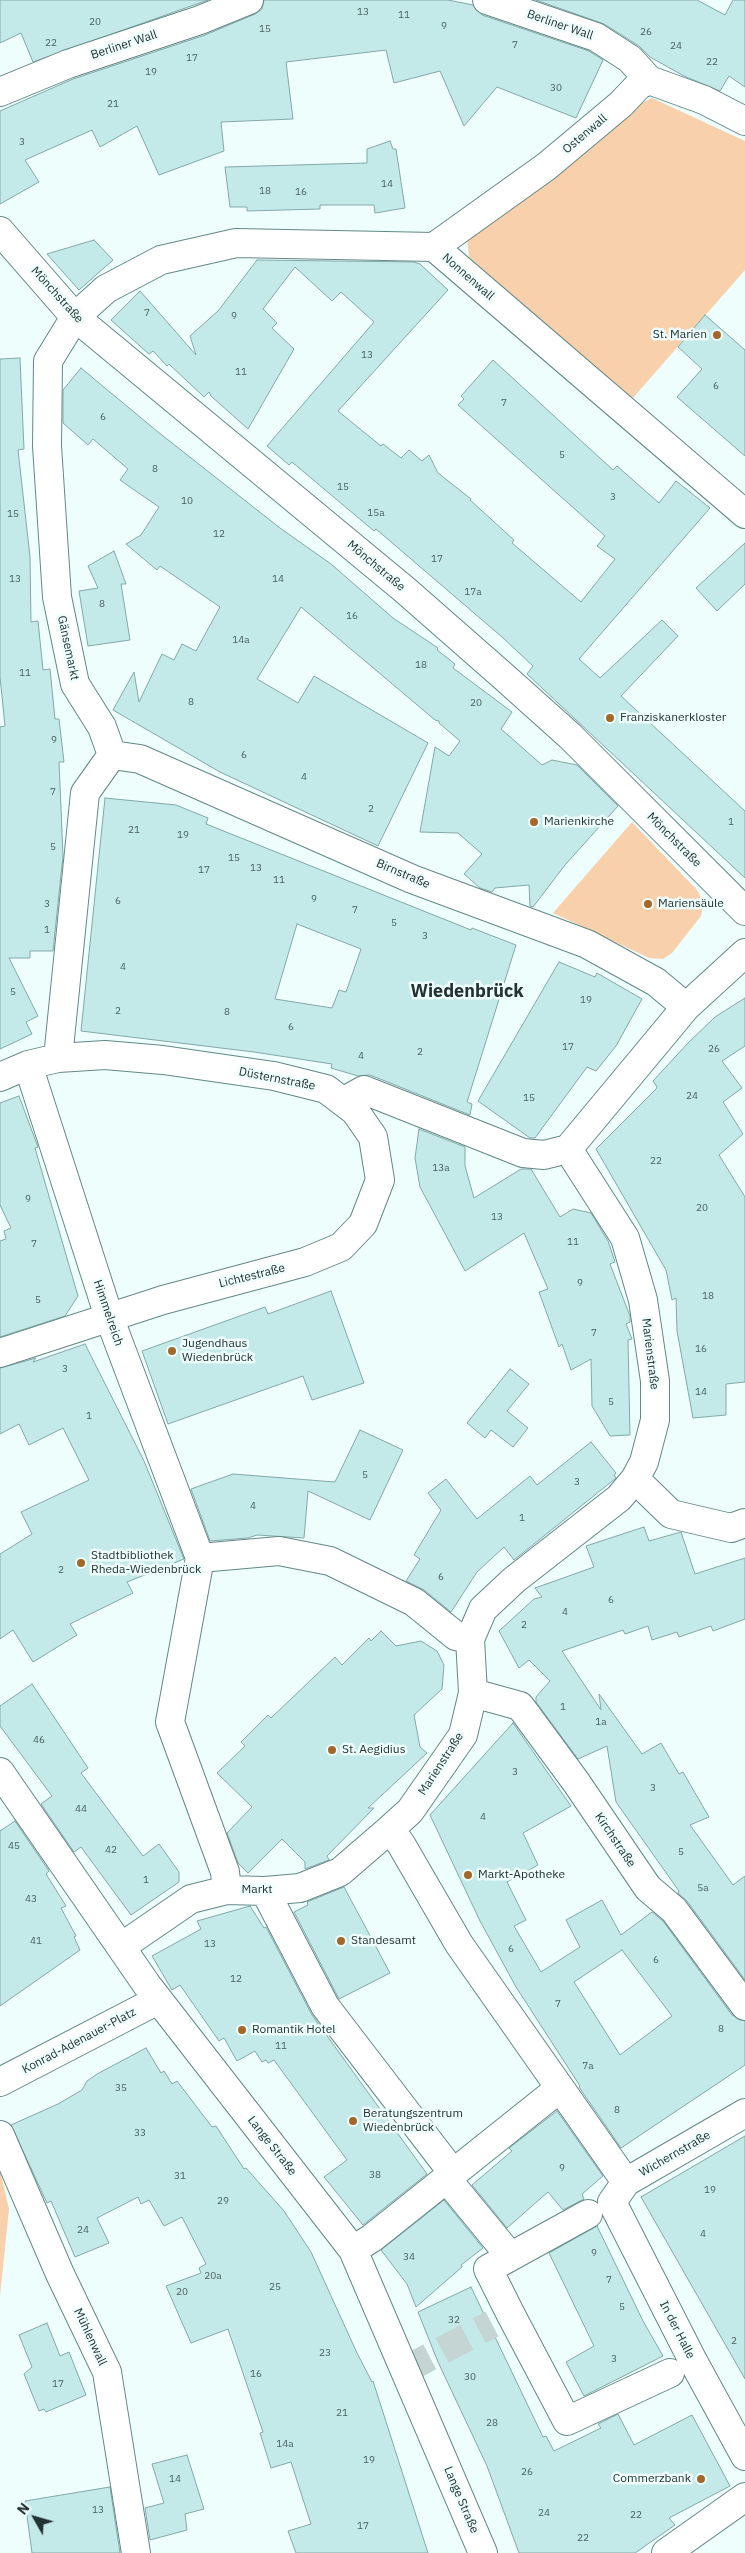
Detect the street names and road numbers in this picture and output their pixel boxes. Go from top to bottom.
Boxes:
street label: Berliner Wall [525,7,595,43]
street label: Berliner Wall [89,27,159,63]
street label: Ostenwall [560,111,610,157]
street label: Nonnenwall [439,251,497,303]
street label: Mönchstraße [28,264,86,326]
street label: Mönchstraße [344,538,408,594]
street label: Gänsemarkt [54,614,82,682]
street label: Mönchstraße [644,810,704,870]
street label: Birnstraße [374,856,432,892]
street label: Düsternstraße [238,1065,316,1093]
street label: Lichtestraße [217,1261,287,1291]
street label: Himmelreich [90,1278,126,1348]
street label: Marienstraße [638,1317,662,1391]
street label: Marienstraße [415,1730,467,1798]
street label: Kirchstraße [591,1810,639,1870]
street label: Markt [242,1883,272,1897]
street label: Konrad-Adenauer-Platz [20,2005,138,2077]
street label: Lange Straße [244,2114,300,2178]
street label: Wichernstraße [637,2128,713,2180]
street label: In der Halle [656,2299,698,2361]
street label: Mühlenwall [70,2306,110,2368]
street label: Lange Straße [440,2464,482,2536]

